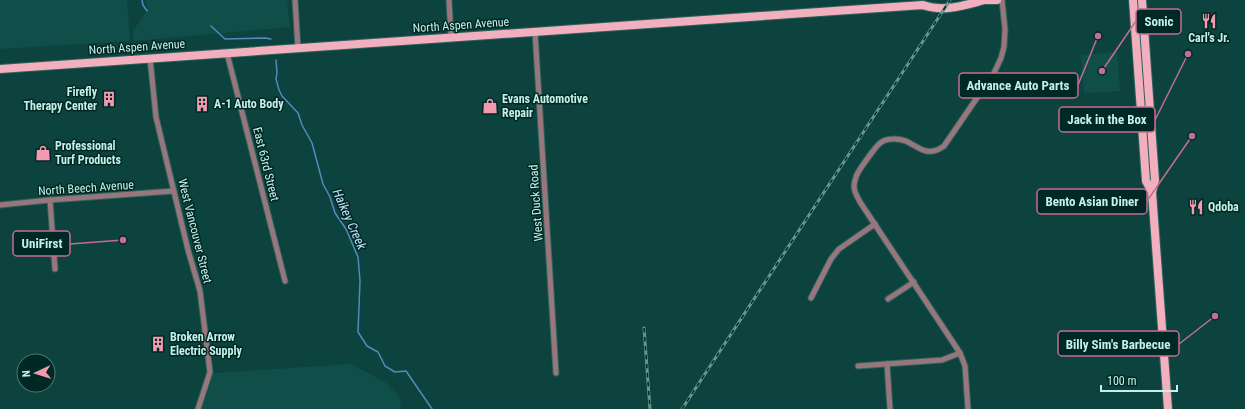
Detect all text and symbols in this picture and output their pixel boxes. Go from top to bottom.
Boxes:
callout: Sonic [1136,9,1181,34]
restaurant icon: Carl's Jr. [1200,12,1218,30]
text: Sonic [1144,14,1174,29]
street label: North Aspen Avenue [412,15,510,35]
place label: Carl's Jr. [1188,31,1230,45]
street label: North Aspen Avenue [88,37,186,57]
callout: Advance Auto Parts [959,73,1078,98]
text: Advance Auto Parts [967,78,1070,93]
place label: Firefly Therapy Center [24,85,98,113]
building icon: Firefly Therapy Center [100,90,118,108]
place label: Evans Automotive Repair [502,92,588,120]
building icon: A-1 Auto Body [193,95,211,113]
place label: A-1 Auto Body [214,97,284,111]
shop icon: Evans Automotive Repair [481,97,499,115]
callout: Jack in the Box [1059,107,1155,132]
text: Jack in the Box [1067,112,1147,127]
street label: East 63rd Street [250,126,282,203]
place label: Professional Turf Products [55,139,121,167]
shop icon: Professional Turf Products [34,144,52,162]
street label: West Duck Road [526,164,546,242]
street label: West Vancouver Street [175,177,215,285]
street label: North Beech Avenue [38,178,135,198]
water label: Haikey Creek [330,187,370,252]
callout: Bento Asian Diner [1037,189,1147,214]
text: Bento Asian Diner [1045,194,1139,209]
restaurant icon: Qdoba [1187,198,1205,216]
place label: Qdoba [1208,200,1239,214]
callout: UniFirst [13,231,70,256]
text: UniFirst [22,236,62,251]
place label: Broken Arrow Electric Supply [170,330,242,358]
callout: Billy Sim's Barbecue [1058,331,1179,356]
building icon: Broken Arrow Electric Supply [149,335,167,353]
text: Billy Sim's Barbecue [1066,337,1170,352]
north arrow [16,353,56,393]
scale bar [1101,367,1177,393]
text: N [20,370,33,377]
text: 100 m [1107,374,1137,388]

